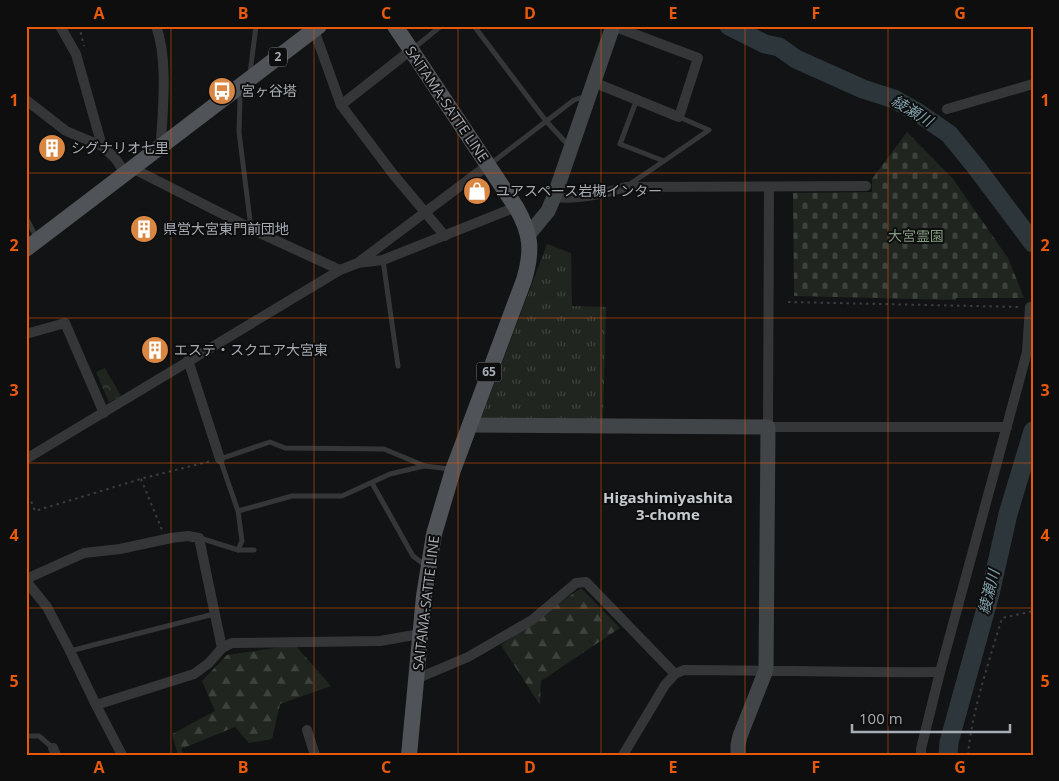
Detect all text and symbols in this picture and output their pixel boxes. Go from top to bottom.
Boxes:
text: A [93,2,105,24]
text: B [238,2,248,24]
text: C [381,2,391,24]
text: D [524,2,536,24]
text: E [669,2,678,24]
text: F [812,2,820,24]
text: G [954,2,966,24]
street label: SAITAMA-SATTE LINE [402,42,493,165]
road number: 2 [269,48,287,66]
bus stop icon: 宮ヶ谷塔 [207,76,237,106]
place label: 宮ヶ谷塔 [241,81,297,100]
text: 1 [9,89,19,111]
text: 1 [1040,89,1050,111]
water label: 綾瀬川 [888,90,939,131]
building icon: シグナリオ七里 [37,133,67,163]
place label: シグナリオ七里 [71,138,169,157]
shop icon: ユアスペース岩槻インター [462,176,492,206]
place label: ユアスペース岩槻インター [496,181,662,200]
building icon: 県営大宮東門前団地 [129,214,159,244]
place label: 県営大宮東門前団地 [163,219,289,238]
park label: 大宮霊園 [888,226,944,245]
text: 2 [9,234,19,256]
text: 2 [1040,234,1050,256]
building icon: エステ・スクエア大宮東 [140,335,170,365]
place label: エステ・スクエア大宮東 [174,340,328,359]
road number: 65 [476,362,502,382]
text: 3 [9,379,19,401]
text: 3 [1040,379,1050,401]
district label: Higashimiyashita 3-chome [603,487,733,524]
text: 4 [9,524,19,546]
text: 4 [1040,524,1050,546]
street label: SAITAMA-SATTE LINE [408,534,443,672]
water label: 綾瀬川 [973,566,1004,616]
text: 5 [9,670,19,692]
text: 5 [1040,670,1050,692]
scale bar [852,701,1009,733]
text: 100 m [859,708,903,728]
text: A [93,756,105,778]
text: B [238,756,248,778]
text: C [381,756,391,778]
text: D [524,756,536,778]
text: E [669,756,678,778]
text: F [812,756,820,778]
text: G [954,756,966,778]

